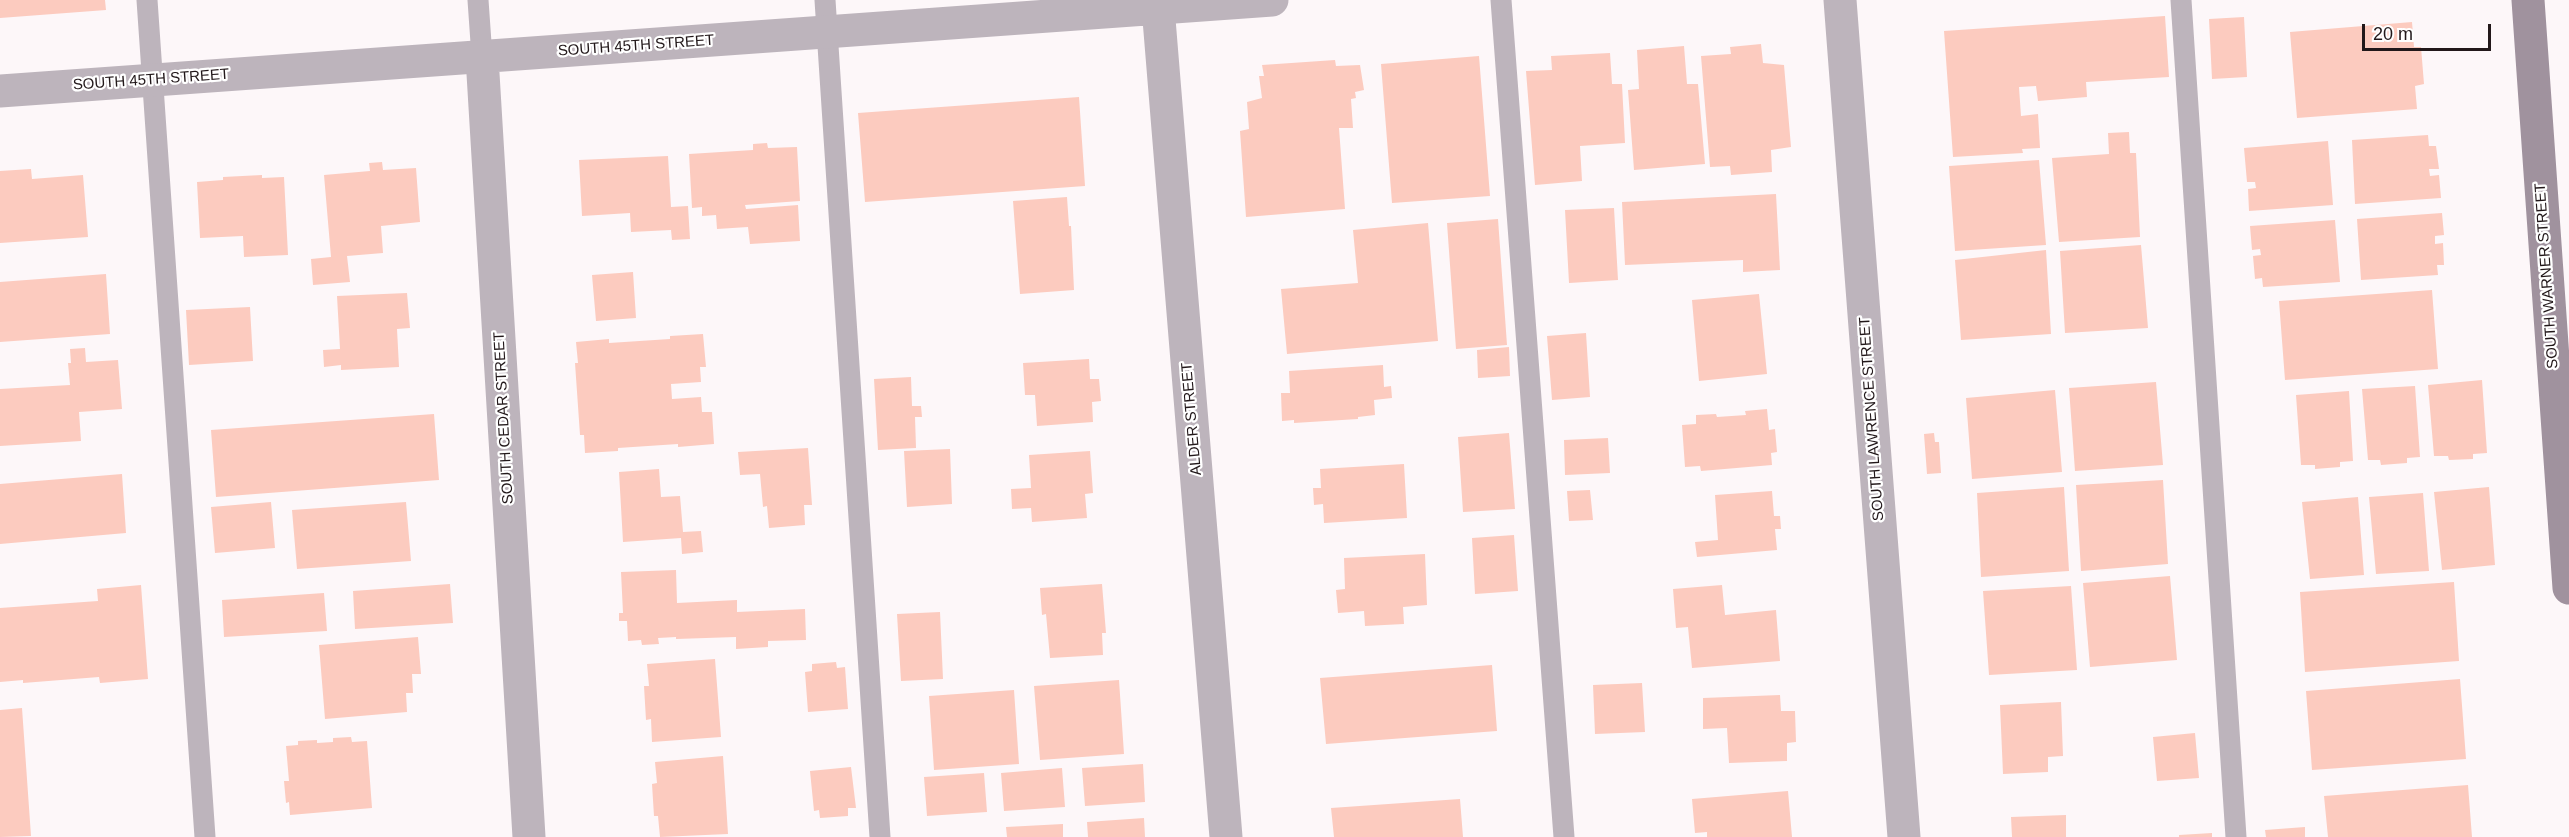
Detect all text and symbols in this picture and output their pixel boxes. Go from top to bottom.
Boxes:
scale bar [2365,12,2494,50]
text: 20 m [2373,24,2413,44]
street label: SOUTH 45TH STREET [557,32,715,60]
street label: SOUTH 45TH STREET [72,66,230,94]
street label: SOUTH WARNER STREET [2532,183,2562,369]
street label: SOUTH LAWRENCE STREET [1856,316,1888,522]
street label: SOUTH CEDAR STREET [490,331,518,505]
street label: ALDER STREET [1178,362,1206,476]

